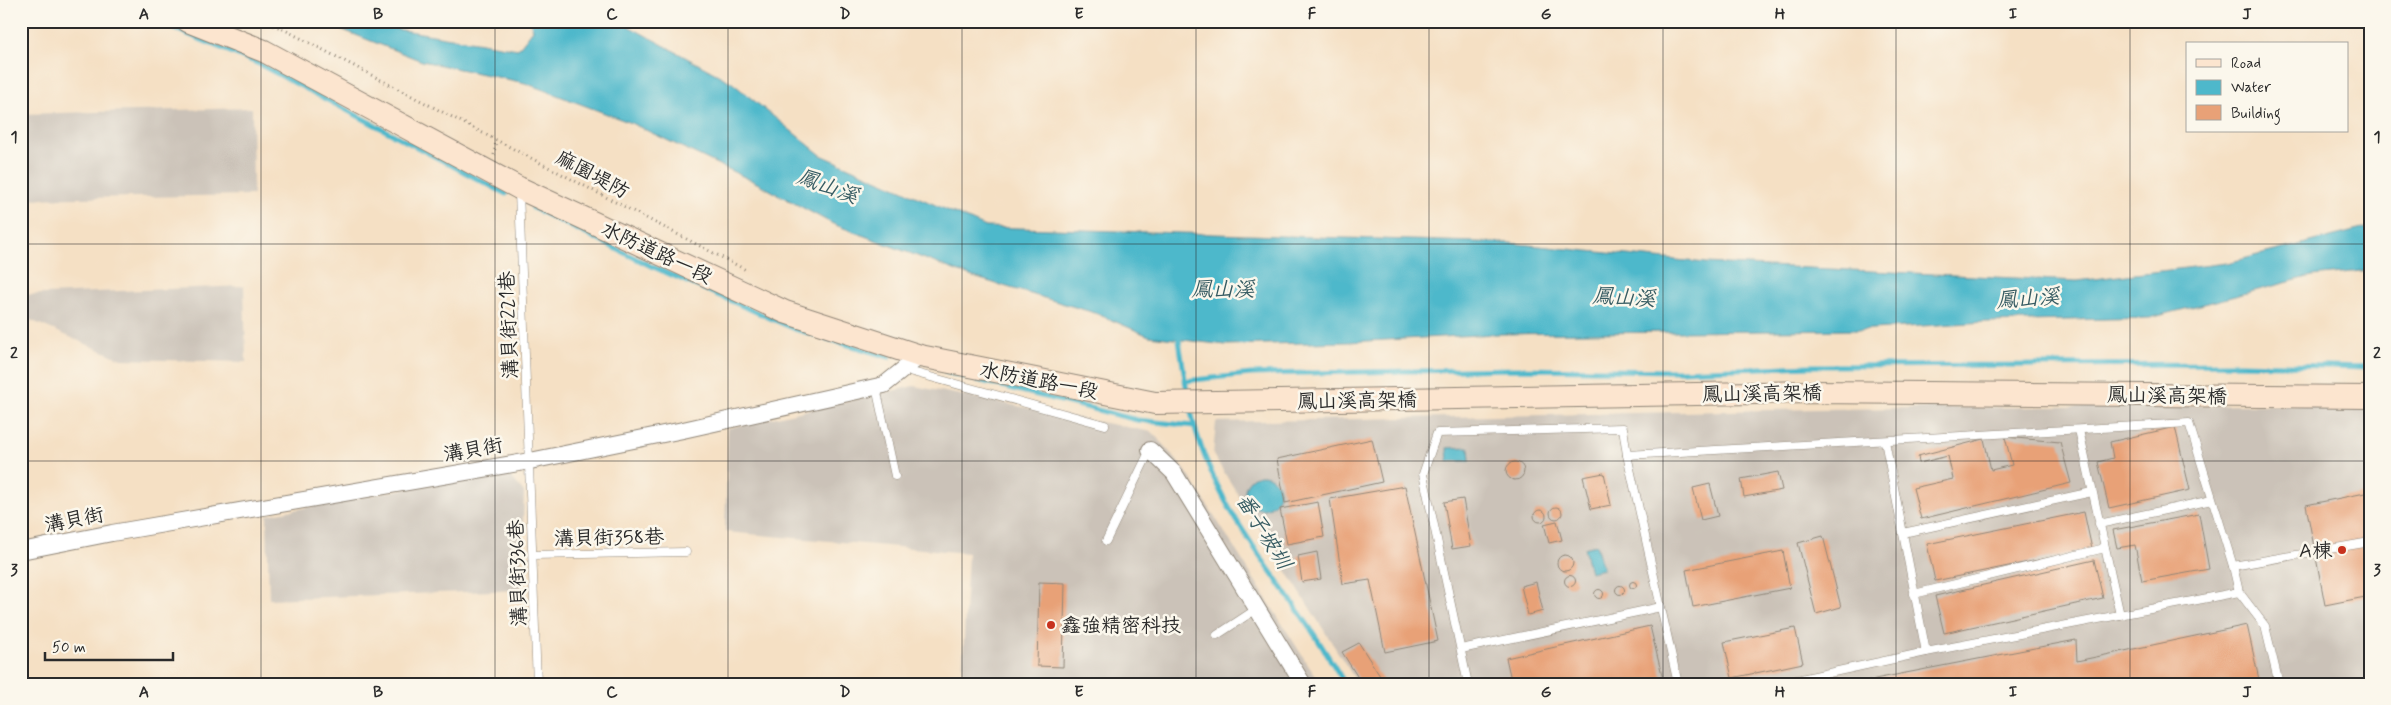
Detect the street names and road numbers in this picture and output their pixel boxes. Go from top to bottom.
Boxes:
street label: 麻園堤防 [551,145,634,206]
street label: 水防道路一段 [596,216,716,291]
street label: 溝貝街221巷 [494,269,525,379]
street label: 水防道路一段 [977,357,1100,406]
street label: 鳳山溪高架橋 [1702,380,1822,409]
street label: 鳳山溪高架橋 [2107,382,2227,411]
street label: 鳳山溪高架橋 [1297,387,1417,416]
street label: 溝貝街 [441,432,505,469]
street label: 溝貝街 [42,501,106,539]
street label: 溝貝街336巷 [503,518,534,627]
street label: 溝貝街358巷 [554,524,666,553]

